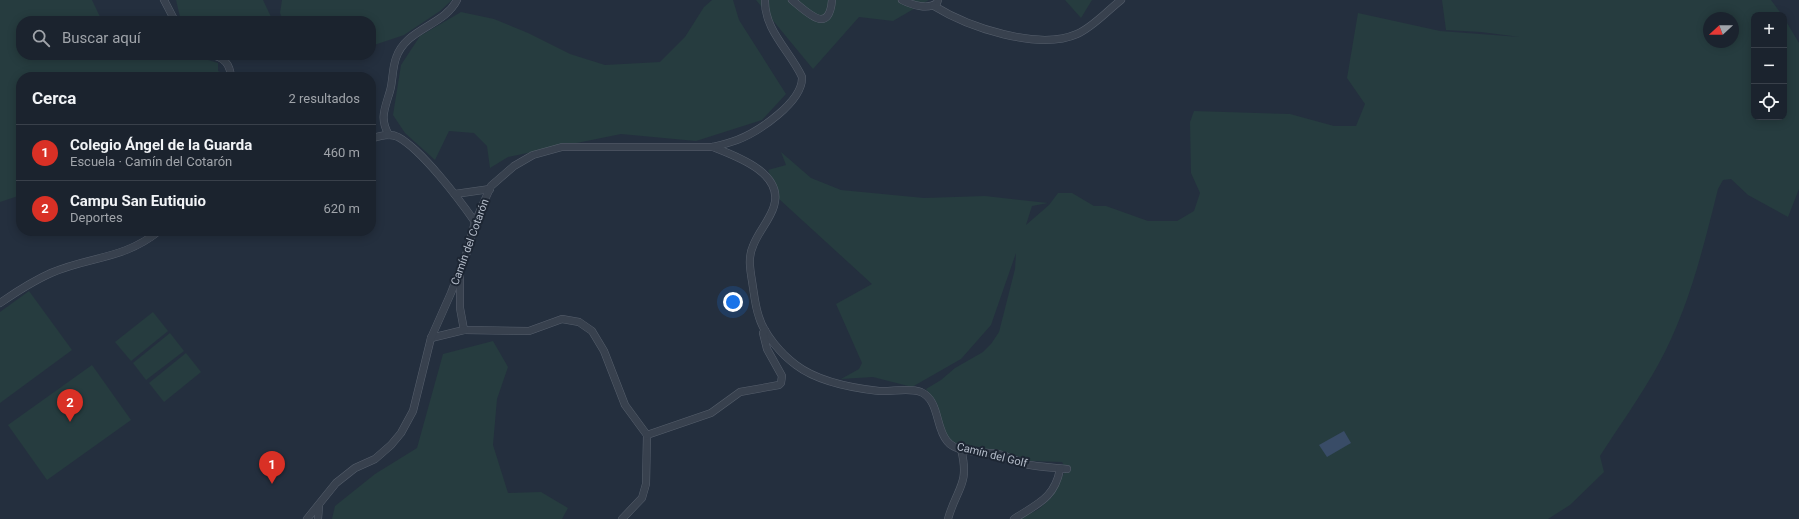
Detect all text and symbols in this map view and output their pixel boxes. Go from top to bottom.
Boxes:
north arrow [1703,12,1739,48]
map controls [1751,12,1787,120]
button: + [1751,12,1787,48]
search box [16,16,376,60]
icon: search [30,27,52,49]
text: Buscar aquí [62,29,141,47]
button: − [1751,48,1787,84]
button: locate [1751,84,1787,120]
text: Cerca [32,88,76,108]
text: 2 resultados [288,91,360,106]
text: Colegio Ángel de la Guarda [70,136,252,154]
text: 1 [41,145,49,160]
text: 460 m [323,145,360,160]
text: Escuela · Camín del Cotarón [70,154,232,169]
text: Campu San Eutiquio [70,192,206,210]
street label: Camín del Cotarón [448,197,492,287]
text: 2 [41,201,49,216]
text: 620 m [323,201,360,216]
text: Deportes [70,210,123,225]
your location [723,292,743,312]
pin: 2 [57,389,83,422]
street label: Camín del Golf [955,440,1029,470]
pin: 1 [259,451,285,484]

